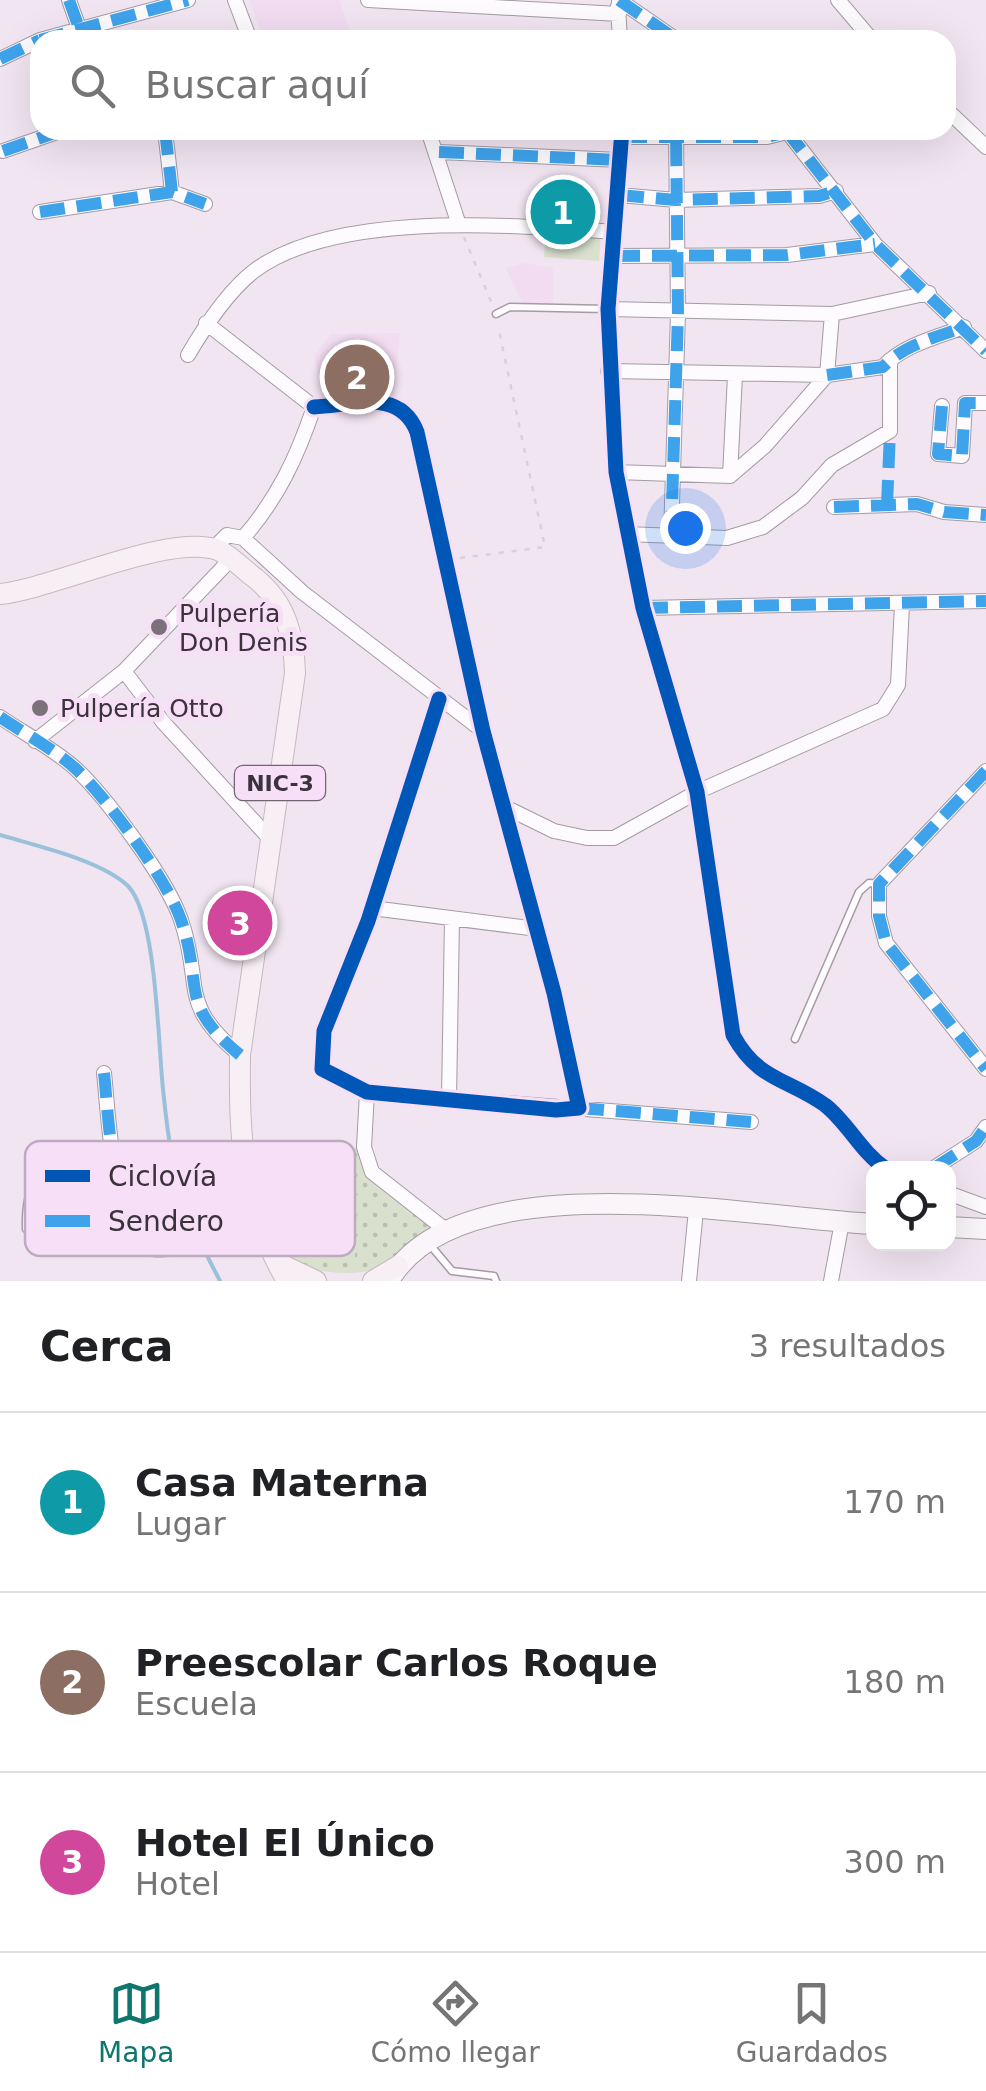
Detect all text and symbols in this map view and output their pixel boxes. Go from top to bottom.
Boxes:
search box [30,30,956,140]
icon: search [65,58,120,113]
text: Buscar aquí [145,63,369,107]
pin: 1 [530,174,596,250]
pin: 2 [324,340,390,414]
your location [660,503,711,554]
place label: Pulpería Don Denis [179,599,308,657]
marker: Pulpería Don Denis [148,616,170,638]
place label: Pulpería Otto [60,694,224,723]
marker: Pulpería Otto [29,697,51,719]
road number: NIC-3 [235,766,325,800]
pin: 3 [208,886,272,960]
legend [25,1141,355,1256]
text: Ciclovía [108,1160,217,1193]
map controls [866,1161,956,1251]
button: locate [866,1161,956,1251]
text: Sendero [108,1205,224,1238]
text: Cerca [40,1322,173,1371]
text: 3 resultados [749,1327,946,1365]
text: Casa Materna [135,1461,429,1505]
text: 1 [61,1483,84,1521]
text: 170 m [844,1483,946,1521]
text: Lugar [135,1505,226,1543]
text: Preescolar Carlos Roque [135,1641,658,1685]
text: 2 [61,1663,84,1701]
text: 180 m [844,1663,946,1701]
text: Escuela [135,1685,258,1723]
text: Hotel El Único [135,1821,435,1865]
text: 3 [61,1843,84,1881]
text: 300 m [844,1843,946,1881]
text: Hotel [135,1865,220,1903]
tab: Mapa [98,1976,174,2069]
tab: Cómo llegar [370,1976,540,2069]
tab: Guardados [736,1976,888,2069]

